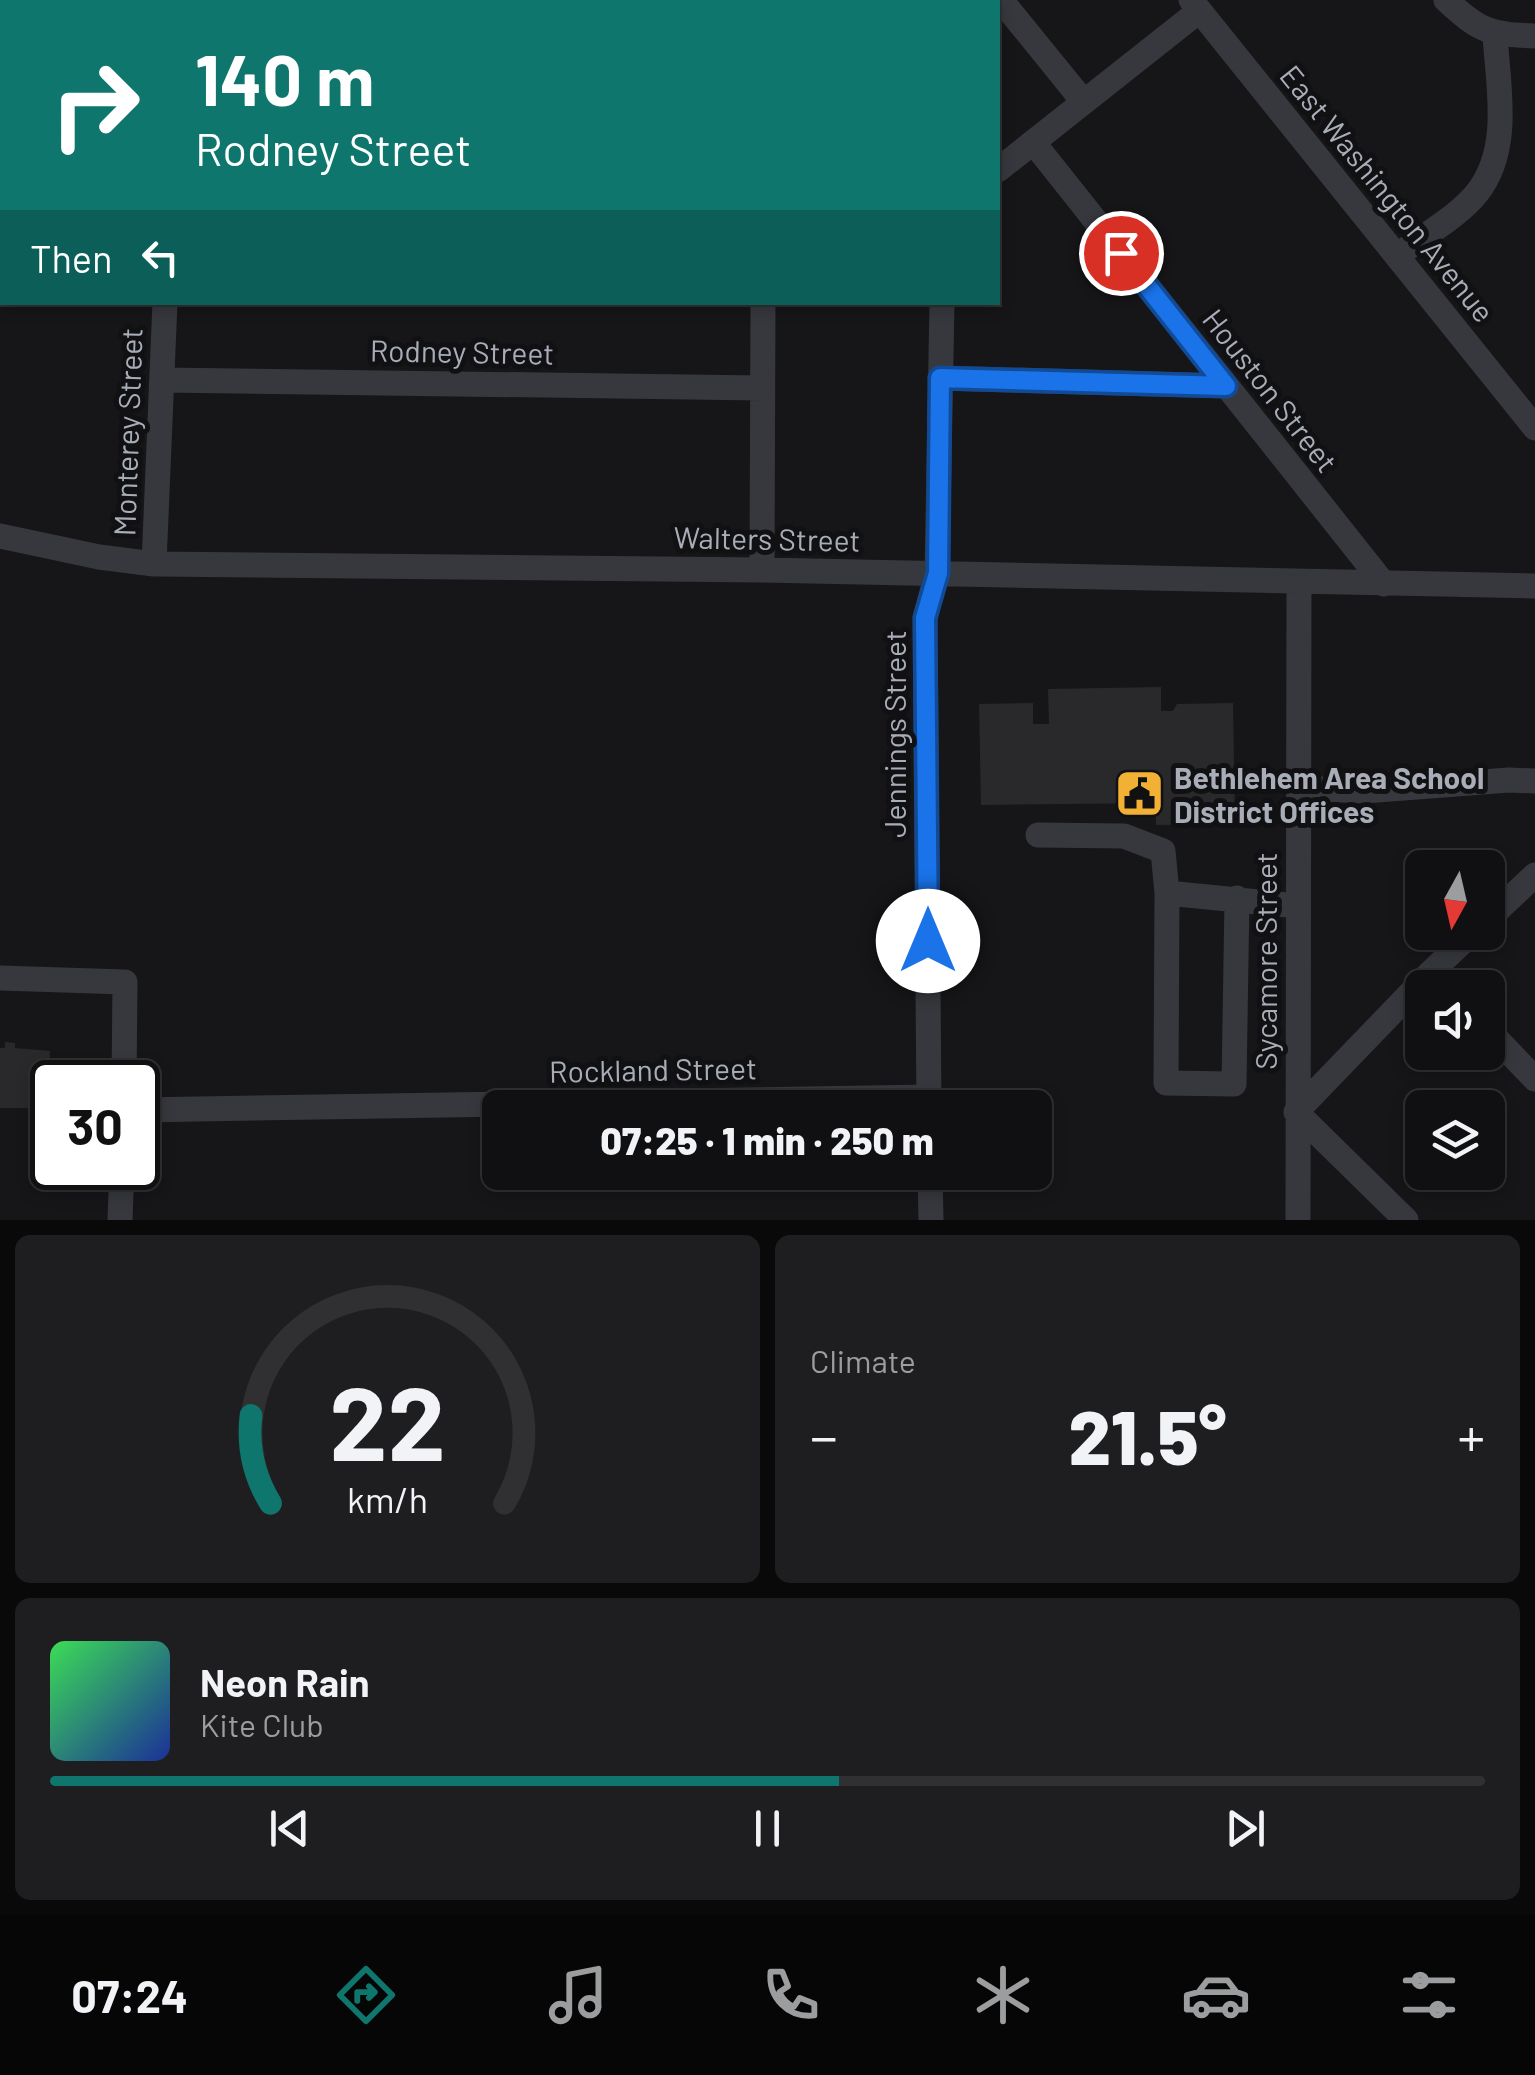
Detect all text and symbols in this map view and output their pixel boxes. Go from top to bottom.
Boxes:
text: 140 m [195,36,374,120]
icon: right [30,40,160,170]
street label: East Washington Avenue [1273,57,1503,329]
text: Rodney Street [195,121,471,175]
pin [1079,211,1164,296]
icon: arrive [1094,226,1149,281]
icon: left [133,230,188,285]
text: Then [30,235,113,281]
street label: Houston Street [1196,301,1346,479]
street label: Monterey Street [105,327,149,537]
street label: Rodney Street [370,331,554,371]
street label: Walters Street [673,518,861,558]
street label: Jennings Street [876,630,912,838]
place label: Bethlehem Area School District Offices [1174,759,1484,829]
public building icon: Bethlehem Area School District Offices [1113,768,1165,820]
north arrow [1405,850,1505,950]
map controls [1405,850,1505,1190]
street label: Sycamore Street [1247,852,1283,1070]
position arrow [876,889,980,993]
button: sound [1405,970,1505,1070]
street label: Rockland Street [549,1049,757,1089]
speed limit sign: 30 [30,1060,160,1190]
button: layers [1405,1090,1505,1190]
text: 07:25 · 1 min · 250 m [600,1117,934,1163]
text: Climate [810,1341,916,1379]
text: 22 [329,1357,446,1482]
text: 21.5° [1068,1390,1227,1480]
text: − [810,1402,838,1468]
text: + [1457,1402,1485,1468]
text: km/h [347,1477,428,1520]
text: Neon Rain [200,1659,369,1705]
text: Kite Club [200,1705,324,1743]
icon: previous [262,1801,317,1856]
icon: pause [740,1801,795,1856]
icon: next [1218,1801,1273,1856]
icon: directions [331,1960,401,2030]
icon: music [543,1960,613,2030]
icon: phone [756,1960,826,2030]
icon: climate [968,1960,1038,2030]
icon: car [1181,1960,1251,2030]
icon: filters [1394,1960,1464,2030]
text: 07:24 [71,1968,188,2022]

